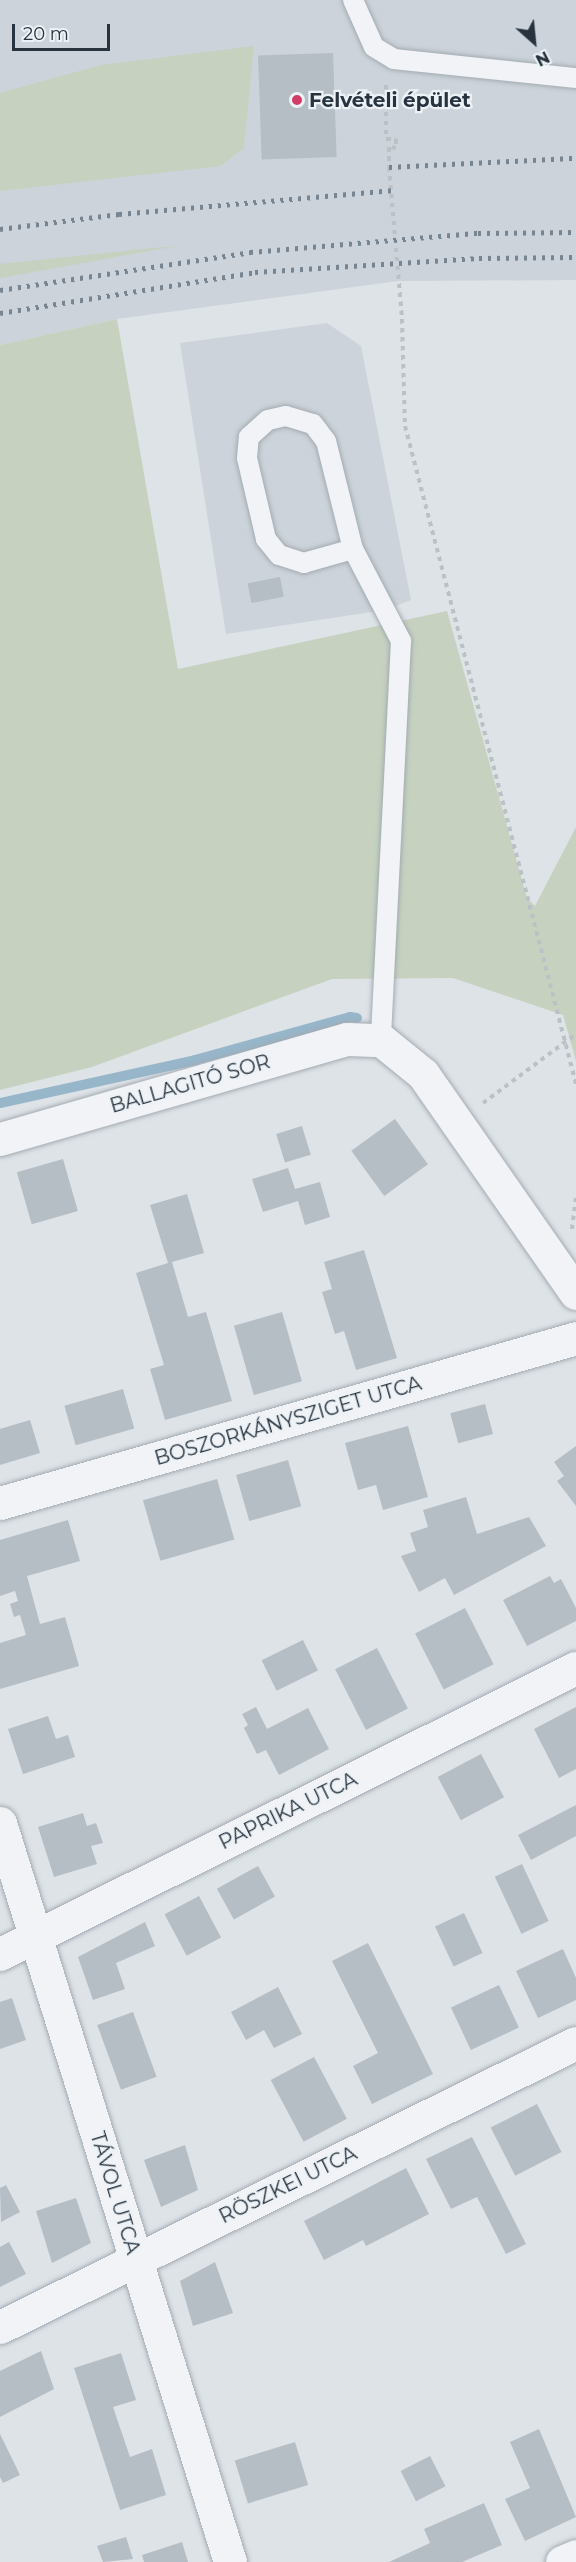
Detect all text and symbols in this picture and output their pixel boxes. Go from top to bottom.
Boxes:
scale bar [15,12,112,50]
north arrow [504,12,564,72]
text: 20 m [23,23,69,45]
text: N [532,47,552,70]
place label: Felvételi épület [309,88,471,112]
marker: Felvételi épület [290,93,304,107]
street label: BALLAGITÓ SOR [107,1050,273,1118]
street label: BOSZORKÁNYSZIGET UTCA [152,1371,424,1471]
street label: PAPRIKA UTCA [215,1767,361,1855]
street label: TÁVOL UTCA [85,2129,145,2257]
street label: RÖSZKEI UTCA [215,2141,361,2229]

